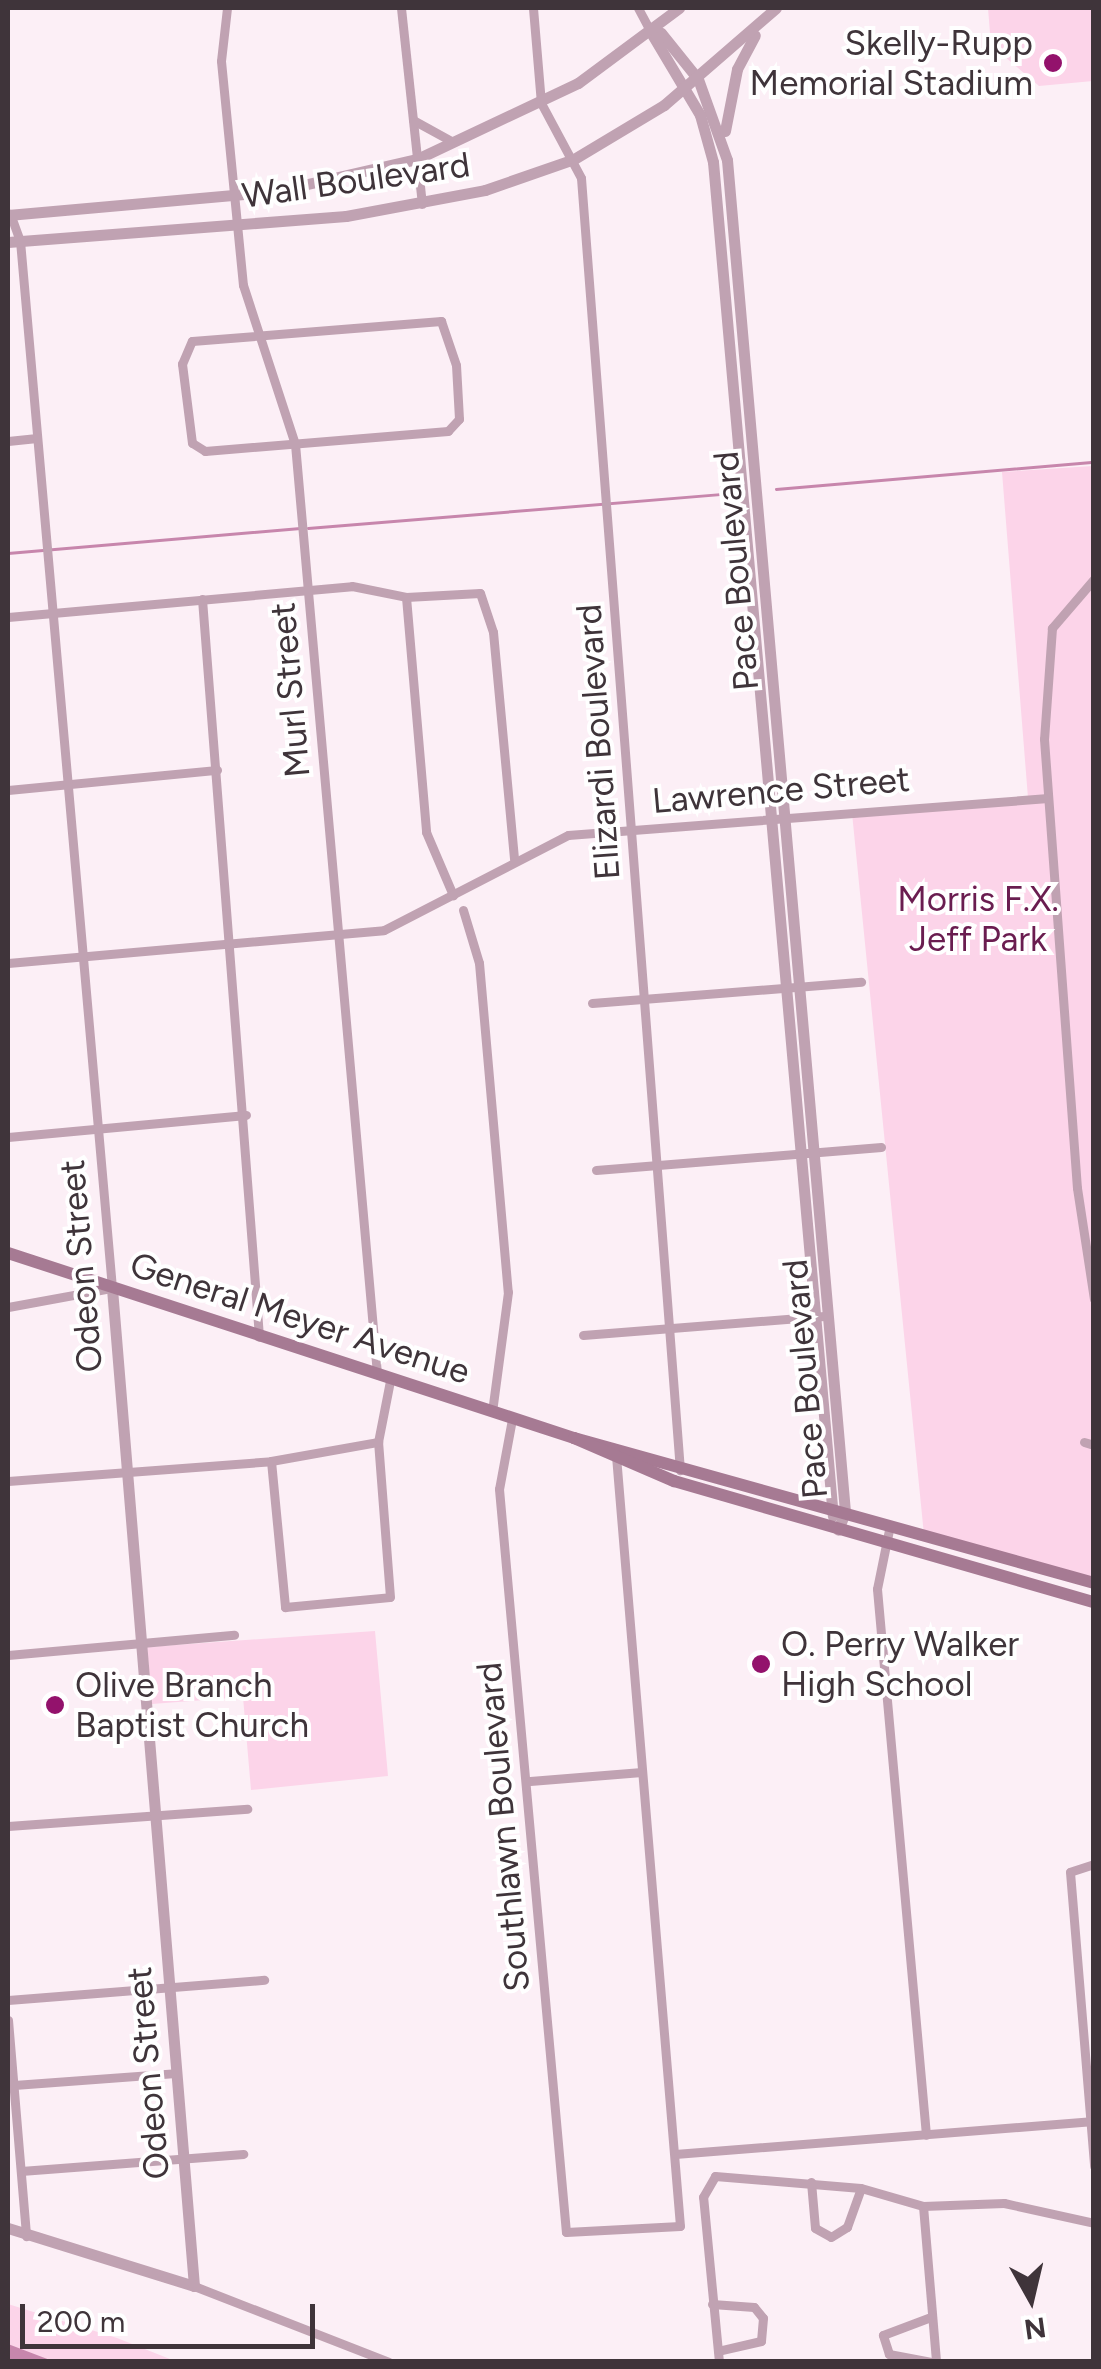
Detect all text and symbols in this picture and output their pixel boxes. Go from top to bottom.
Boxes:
place label: Skelly-Rupp Memorial Stadium [750,22,1033,104]
marker: Skelly-Rupp Memorial Stadium [1042,52,1064,74]
street label: Wall Boulevard [239,143,473,217]
street label: Pace Boulevard [705,450,767,692]
street label: Murl Street [261,601,319,779]
street label: Elizardi Boulevard [567,603,629,881]
street label: Lawrence Street [650,758,912,822]
park label: Morris F.X. Jeff Park [897,878,1059,960]
street label: Odeon Street [51,1158,111,1374]
street label: General Meyer Avenue [125,1243,475,1393]
street label: Pace Boulevard [774,1258,836,1500]
place label: O. Perry Walker High School [781,1623,1019,1705]
marker: O. Perry Walker High School [750,1653,772,1675]
street label: Southlawn Boulevard [468,1661,538,1993]
place label: Olive Branch Baptist Church [75,1664,309,1746]
marker: Olive Branch Baptist Church [44,1694,66,1716]
street label: Odeon Street [118,1965,178,2181]
north arrow [981,2249,1081,2349]
scale bar [25,2284,320,2346]
text: 200 m [37,2303,125,2340]
text: N [1022,2310,1048,2347]

